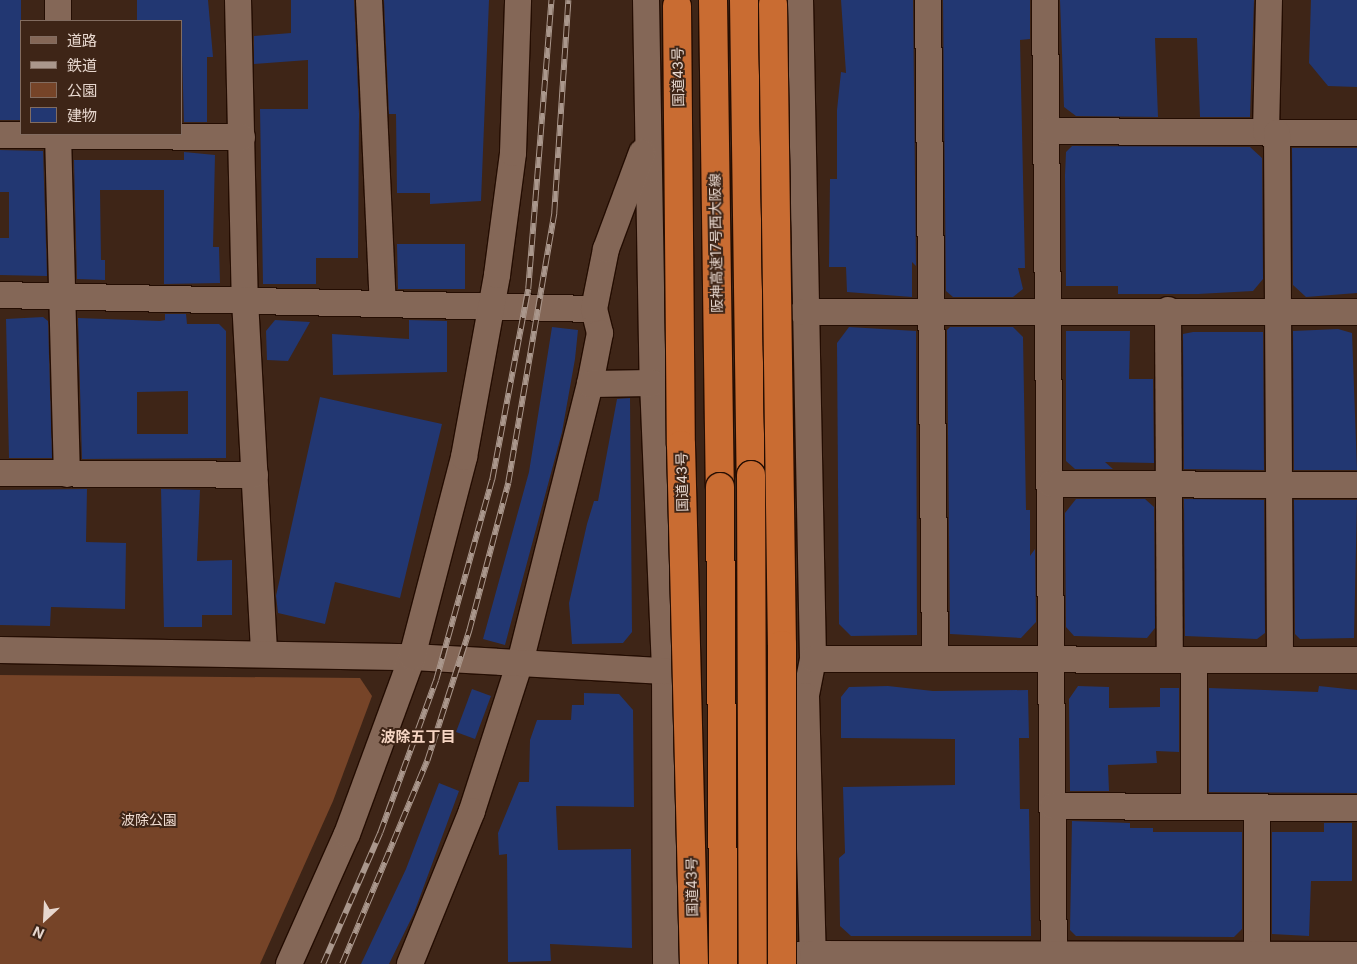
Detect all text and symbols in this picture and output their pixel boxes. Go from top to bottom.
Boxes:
legend [20,20,182,135]
text: 道路 [67,31,97,50]
street label: 国道43号 [669,47,687,107]
text: 鉄道 [67,56,97,75]
text: 公園 [67,81,97,100]
text: 建物 [67,106,97,125]
street label: 阪神高速17号西大阪線 [706,173,726,313]
street label: 国道43号 [673,452,691,512]
district label: 波除五丁目 [381,728,455,746]
park label: 波除公園 [121,812,177,828]
street label: 国道43号 [683,857,701,917]
north arrow [20,894,70,944]
text: N [30,923,47,943]

